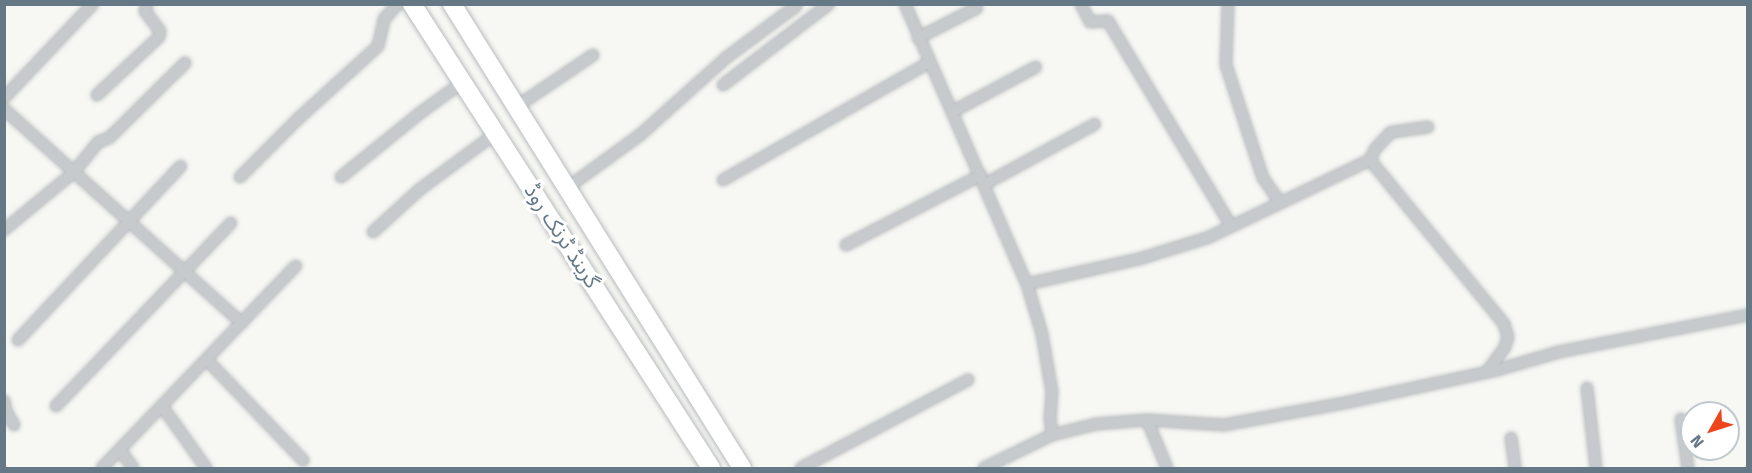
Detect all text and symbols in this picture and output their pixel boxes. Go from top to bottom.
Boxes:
street label: گرینڈ ٹرنک روڈ [519,179,605,293]
north arrow [1680,401,1740,461]
text: N [1686,431,1708,451]

